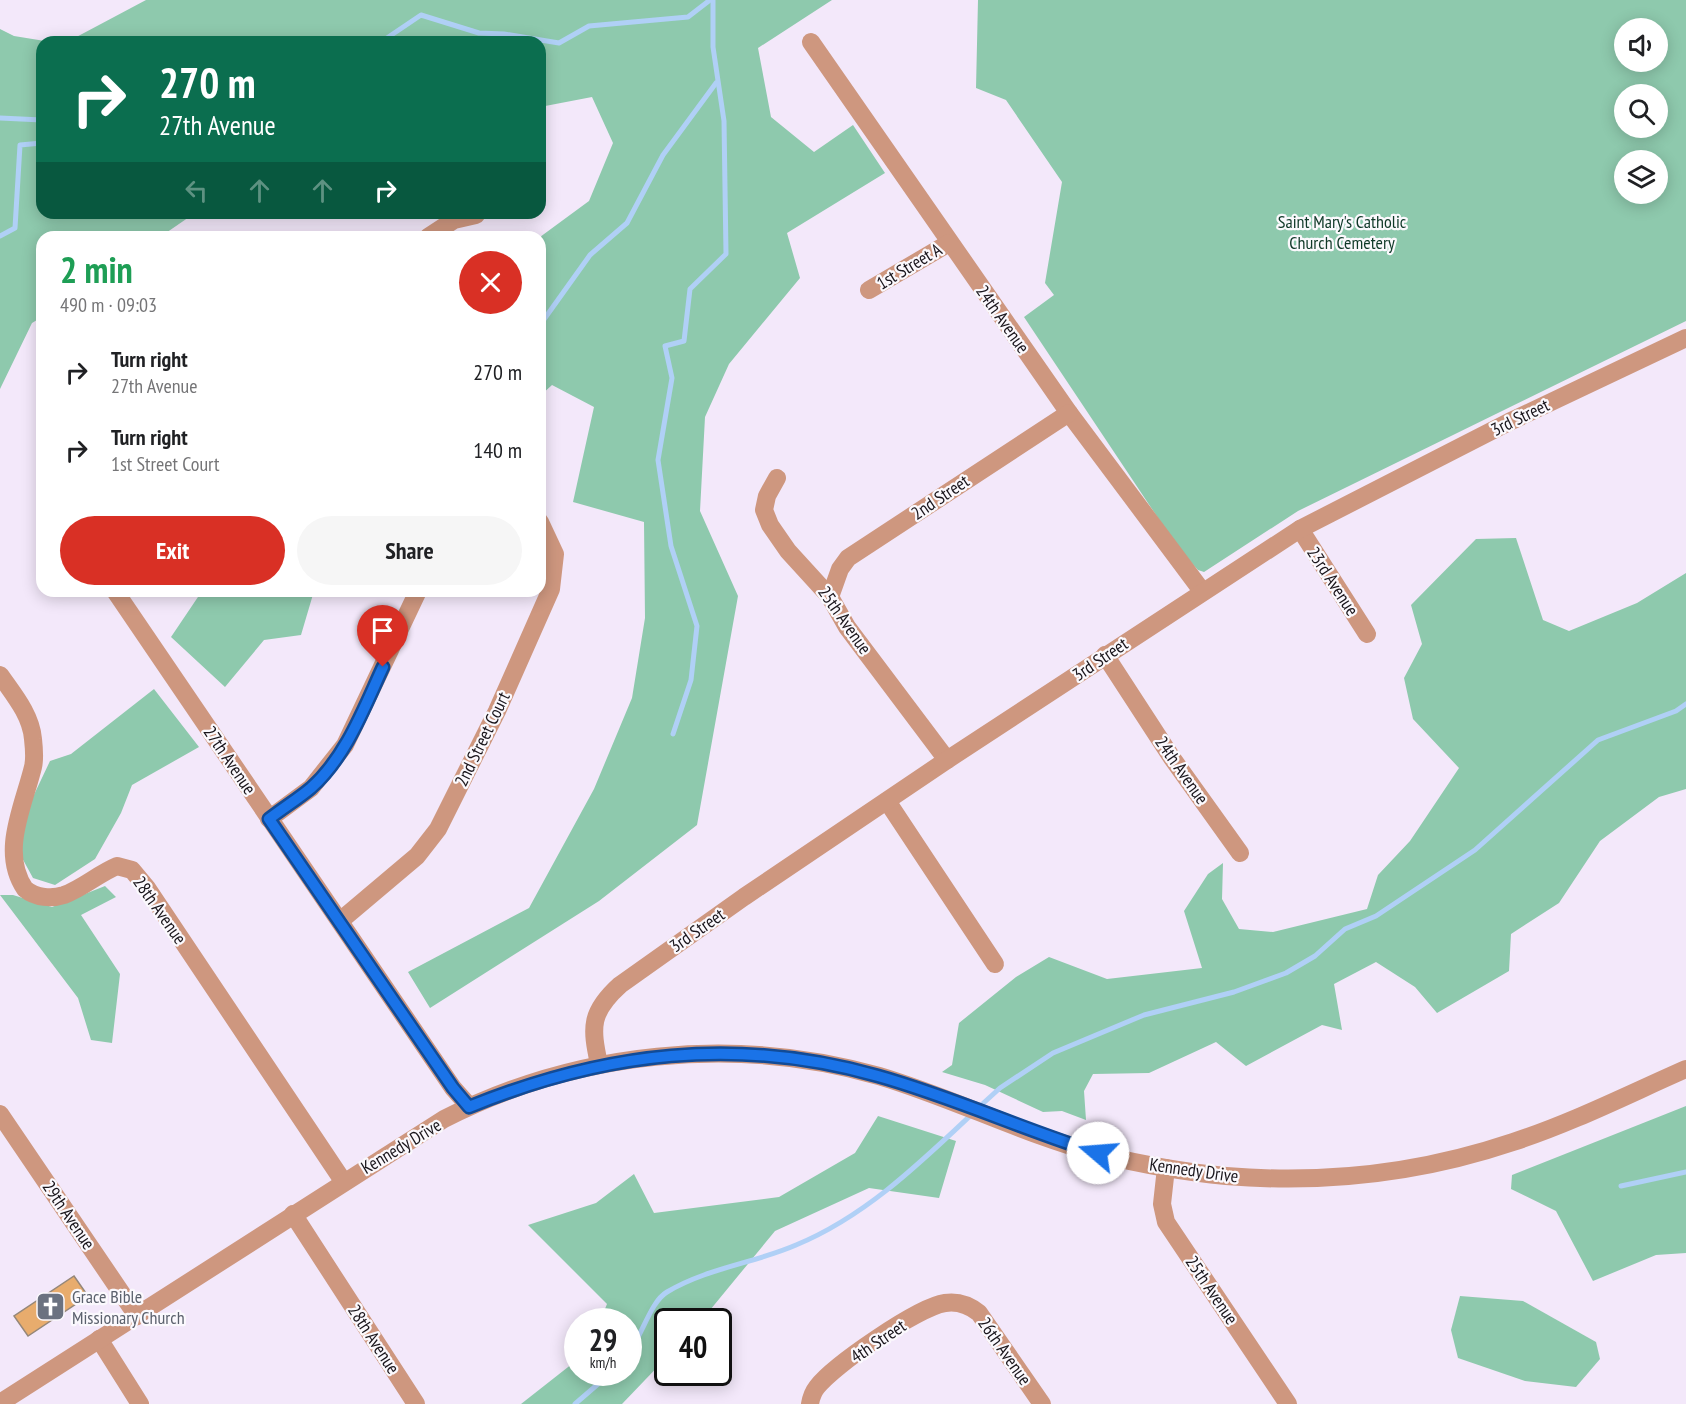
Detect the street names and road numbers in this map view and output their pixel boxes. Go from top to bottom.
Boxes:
street label: 1st Street A [872,237,946,294]
street label: 24th Avenue [971,280,1035,358]
street label: 3rd Street [1487,393,1553,441]
street label: 2nd Street [907,469,973,525]
street label: 23rd Avenue [1302,542,1364,620]
street label: 25th Avenue [813,581,877,659]
street label: 3rd Street [1068,632,1132,686]
street label: 2nd Street Court [449,688,515,790]
street label: 27th Avenue [199,721,261,799]
street label: 24th Avenue [1150,731,1214,809]
street label: 28th Avenue [128,871,192,949]
street label: 3rd Street [665,903,729,957]
street label: Kennedy Drive [357,1113,445,1179]
street label: Kennedy Drive [1148,1152,1240,1188]
street label: 29th Avenue [38,1176,100,1254]
street label: 25th Avenue [1181,1251,1243,1329]
street label: 28th Avenue [343,1300,405,1378]
street label: 26th Avenue [973,1312,1037,1390]
street label: 4th Street [846,1314,910,1368]

